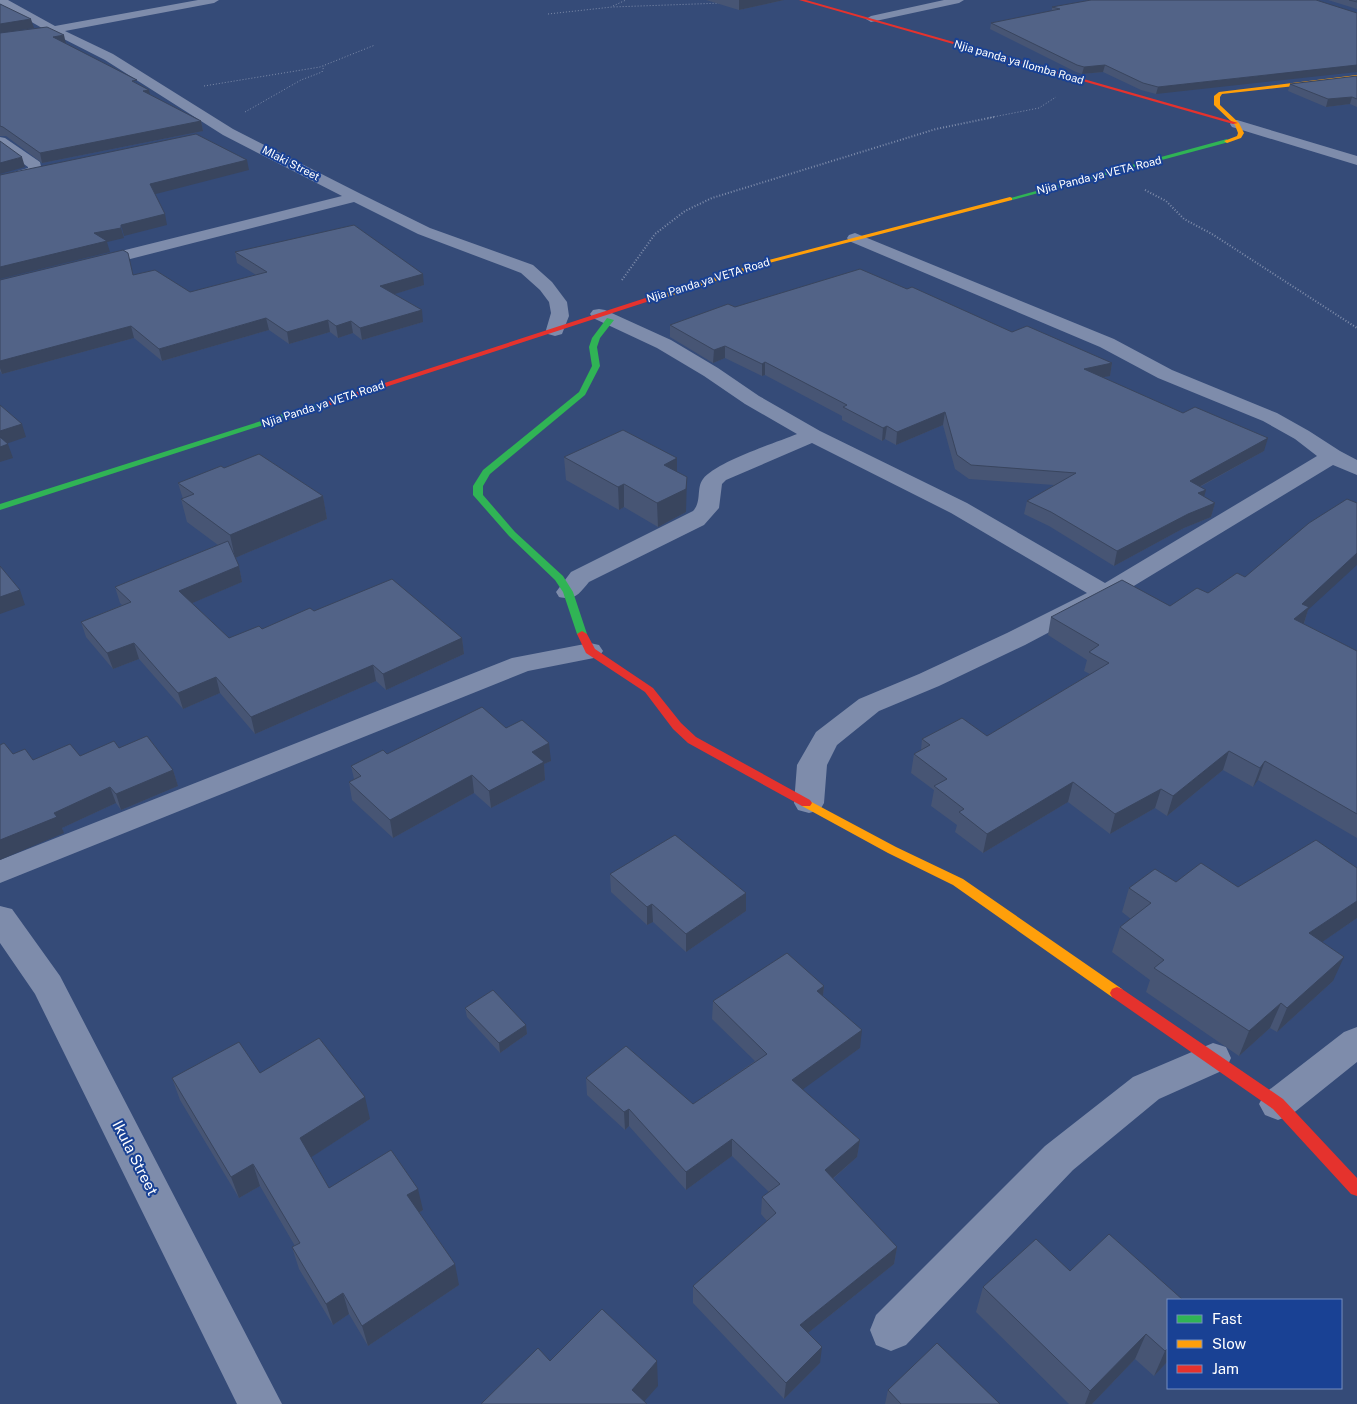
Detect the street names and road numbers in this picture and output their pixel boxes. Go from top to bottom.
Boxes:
street label: Njia panda ya Ilomba Road [953,38,1085,86]
street label: Mlaki Street [260,143,322,183]
street label: Njia Panda ya VETA Road [1035,154,1163,196]
street label: Njia Panda ya VETA Road [645,256,771,304]
street label: Njia Panda ya VETA Road [260,379,386,429]
street label: Ikula Street [109,1118,162,1198]

